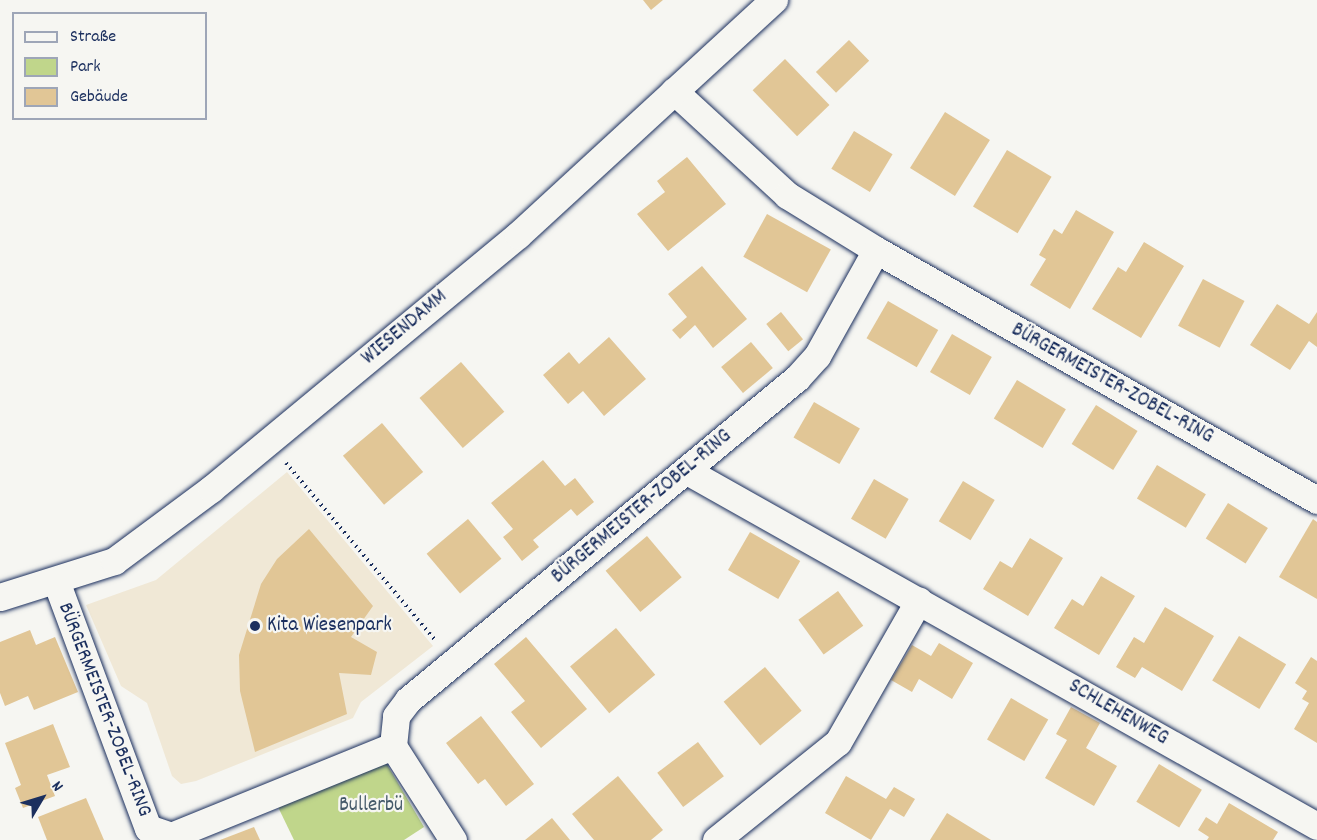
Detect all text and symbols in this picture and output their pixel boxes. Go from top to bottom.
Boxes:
legend [12,12,207,120]
text: Straße [70,25,116,50]
text: Park [70,55,101,80]
text: Gebäude [70,85,128,110]
street label: WIESENDAMM [357,285,453,371]
street label: BÜRGERMEISTER-ZOBEL-RING [1006,318,1218,450]
street label: BÜRGERMEISTER-ZOBEL-RING [547,424,737,590]
street label: BÜRGERMEISTER-ZOBEL-RING [52,599,156,821]
place label: Kita Wiesenpark [267,613,392,639]
marker: Kita Wiesenpark [248,619,262,633]
street label: SCHLEHENWEG [1063,674,1173,752]
north arrow [12,768,72,828]
park label: Bullerbü [339,793,403,819]

